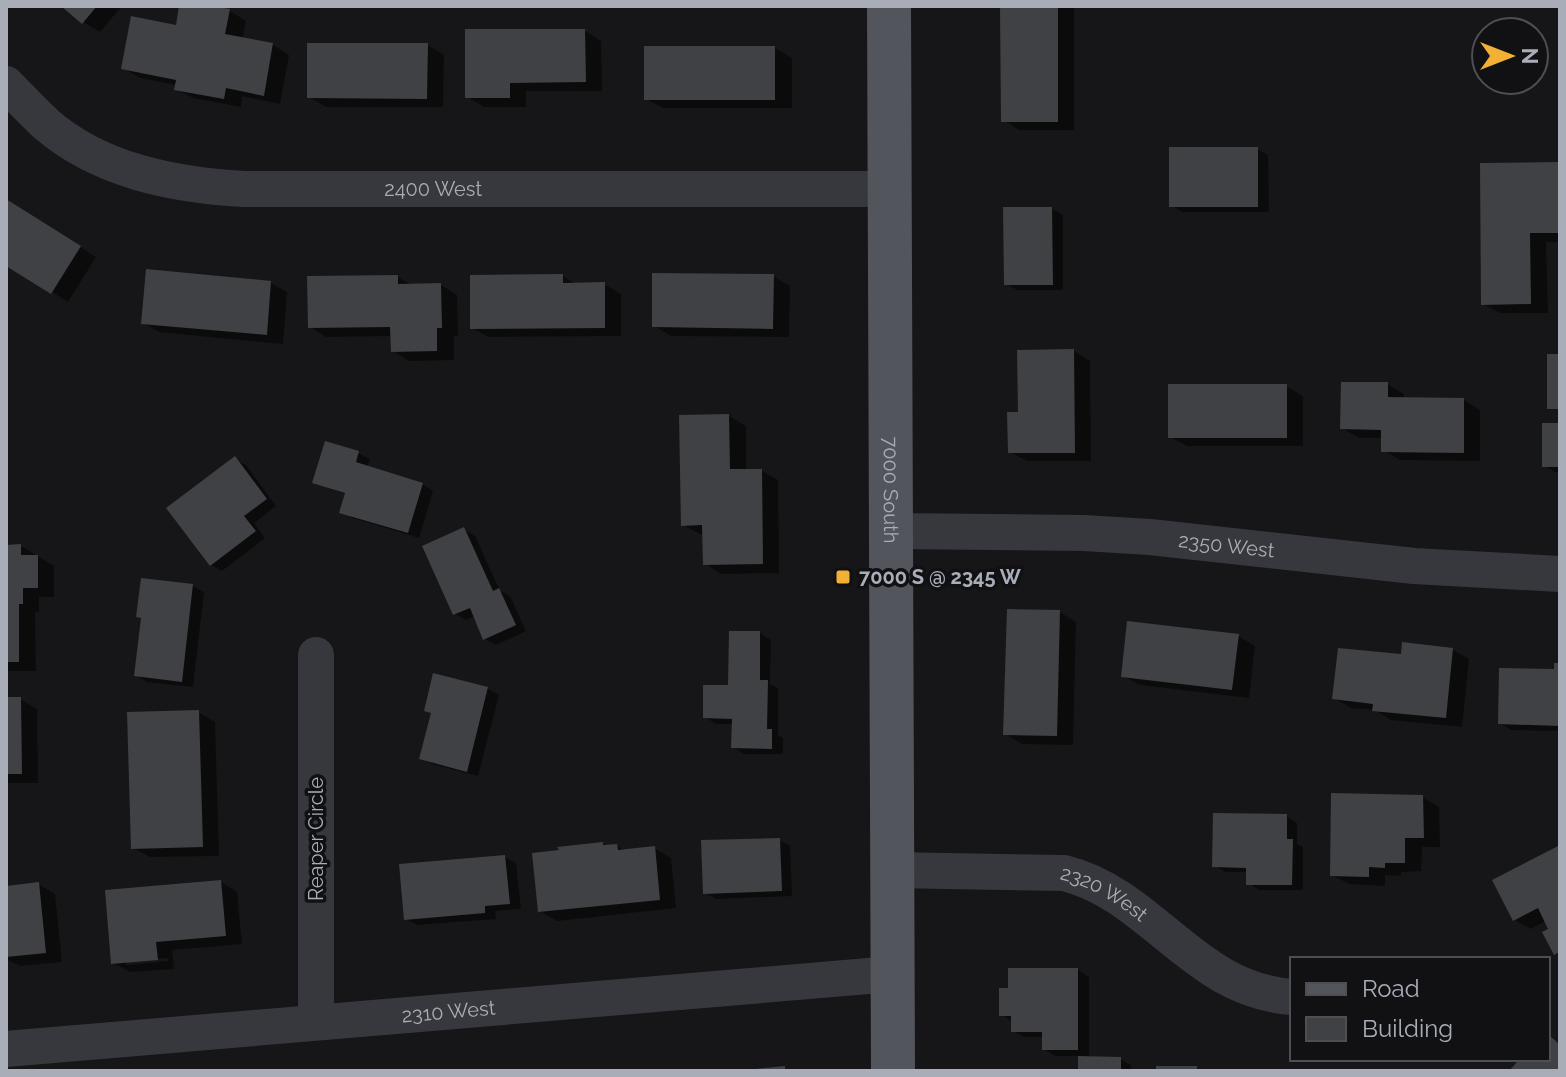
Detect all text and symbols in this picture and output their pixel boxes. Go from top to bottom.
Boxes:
north arrow [1470,16,1550,96]
text: N [1517,48,1543,64]
street label: 2400 West [384,177,482,201]
street label: 7000 South [879,437,903,543]
street label: 2350 West [1177,528,1276,563]
place label: 7000 S @ 2345 W [859,565,1022,589]
marker: 7000 S @ 2345 W [834,568,852,586]
street label: Reaper Circle [304,777,328,901]
street label: 2320 West [1058,861,1153,926]
legend [1290,957,1550,1061]
text: Road [1362,974,1420,1003]
street label: 2310 West [401,996,497,1027]
text: Building [1362,1014,1453,1043]

